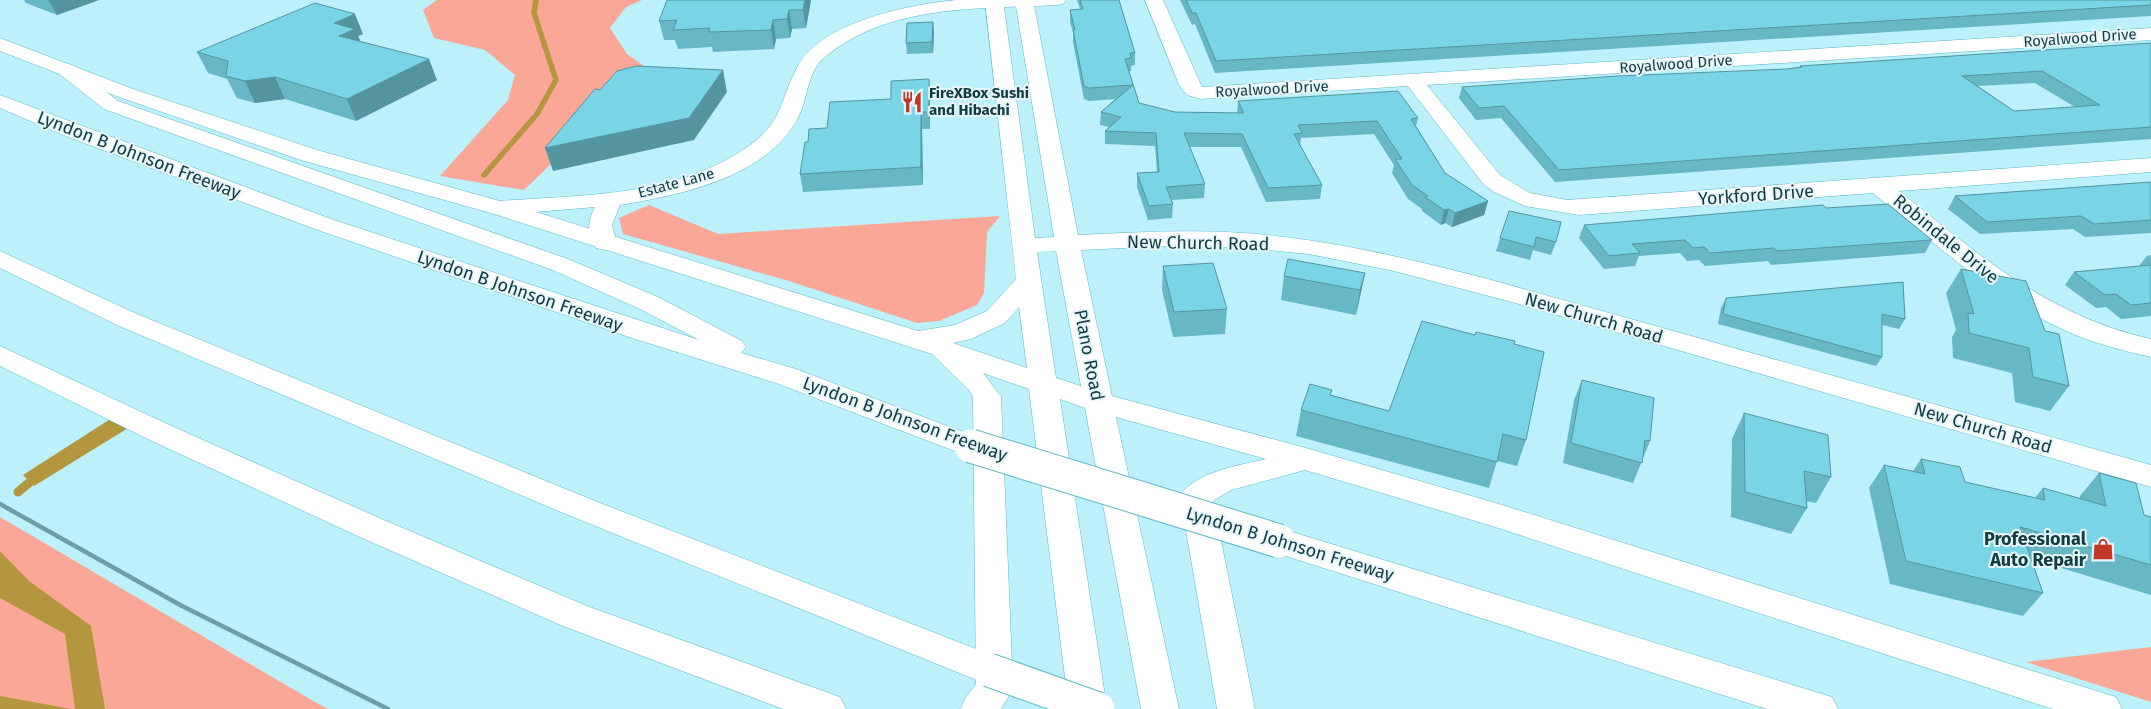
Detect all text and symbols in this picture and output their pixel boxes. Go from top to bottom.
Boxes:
street label: Royalwood Drive [2023,25,2137,51]
street label: Royalwood Drive [1619,51,1733,77]
street label: Royalwood Drive [1215,77,1329,101]
place label: FireXBox Sushi and Hibachi [929,84,1029,119]
restaurant icon: FireXBox Sushi and Hibachi [899,89,925,115]
street label: Lyndon B Johnson Freeway [34,106,244,204]
street label: Estate Lane [636,164,716,202]
street label: Yorkford Drive [1697,180,1815,210]
street label: Robindale Drive [1889,190,2003,288]
street label: New Church Road [1127,231,1269,255]
street label: Lyndon B Johnson Freeway [414,245,626,337]
street label: New Church Road [1522,288,1666,348]
street label: Plano Road [1069,307,1109,403]
street label: Lyndon B Johnson Freeway [800,372,1010,466]
street label: New Church Road [1911,398,2055,458]
street label: Lyndon B Johnson Freeway [1183,502,1397,586]
place label: Professional Auto Repair [1984,528,2087,571]
shop icon: Professional Auto Repair [2090,536,2116,562]

